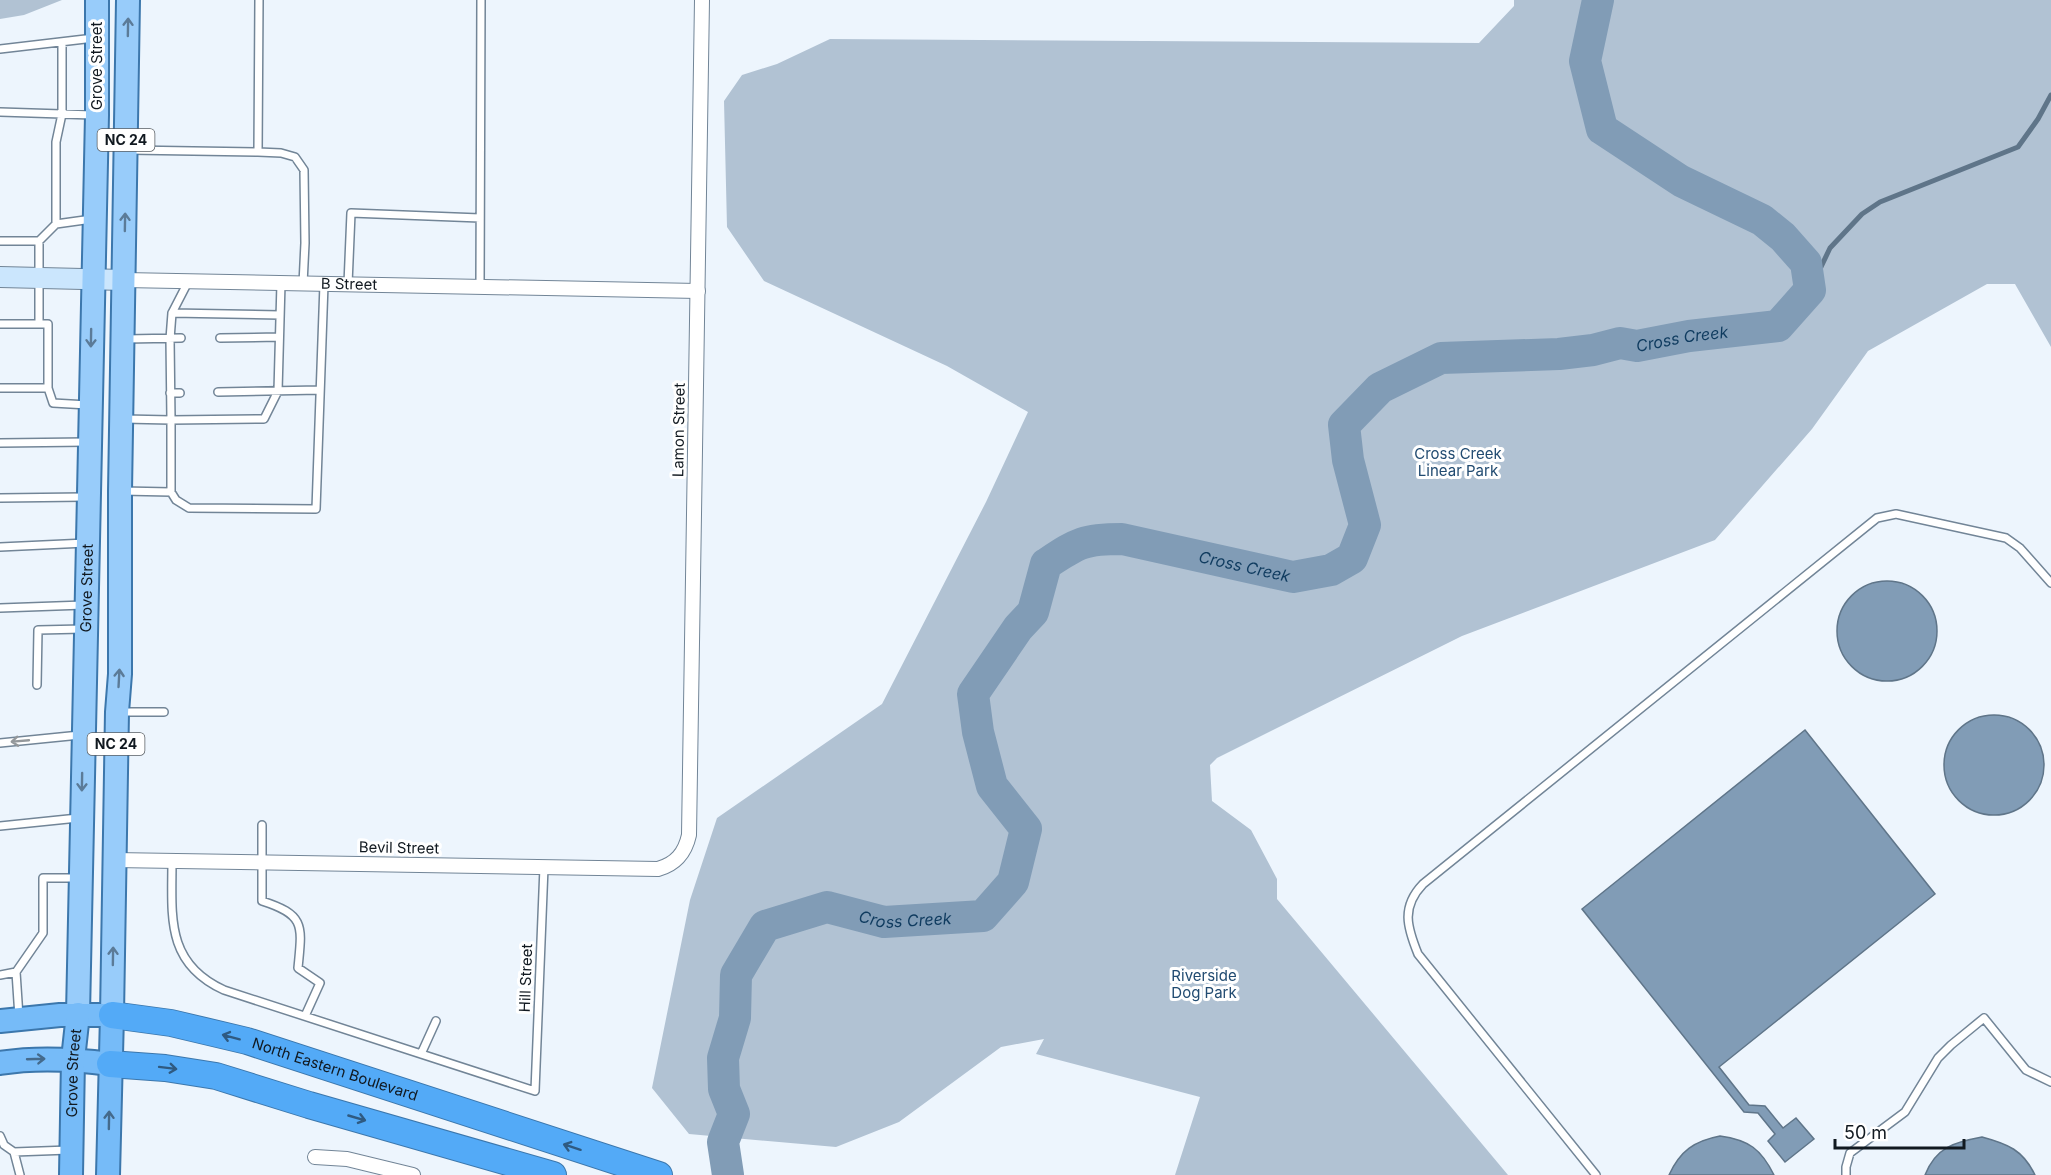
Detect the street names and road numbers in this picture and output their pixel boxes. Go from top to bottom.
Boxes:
street label: Grove Street [87,22,106,110]
road number: NC 24 [98,129,154,151]
street label: B Street [321,274,377,294]
street label: Lamon Street [668,383,689,477]
street label: Grove Street [76,543,97,633]
road number: NC 24 [88,733,144,755]
street label: Bevil Street [359,837,440,858]
street label: Hill Street [515,943,536,1013]
street label: Grove Street [62,1028,85,1118]
street label: North Eastern Boulevard [250,1033,420,1105]

